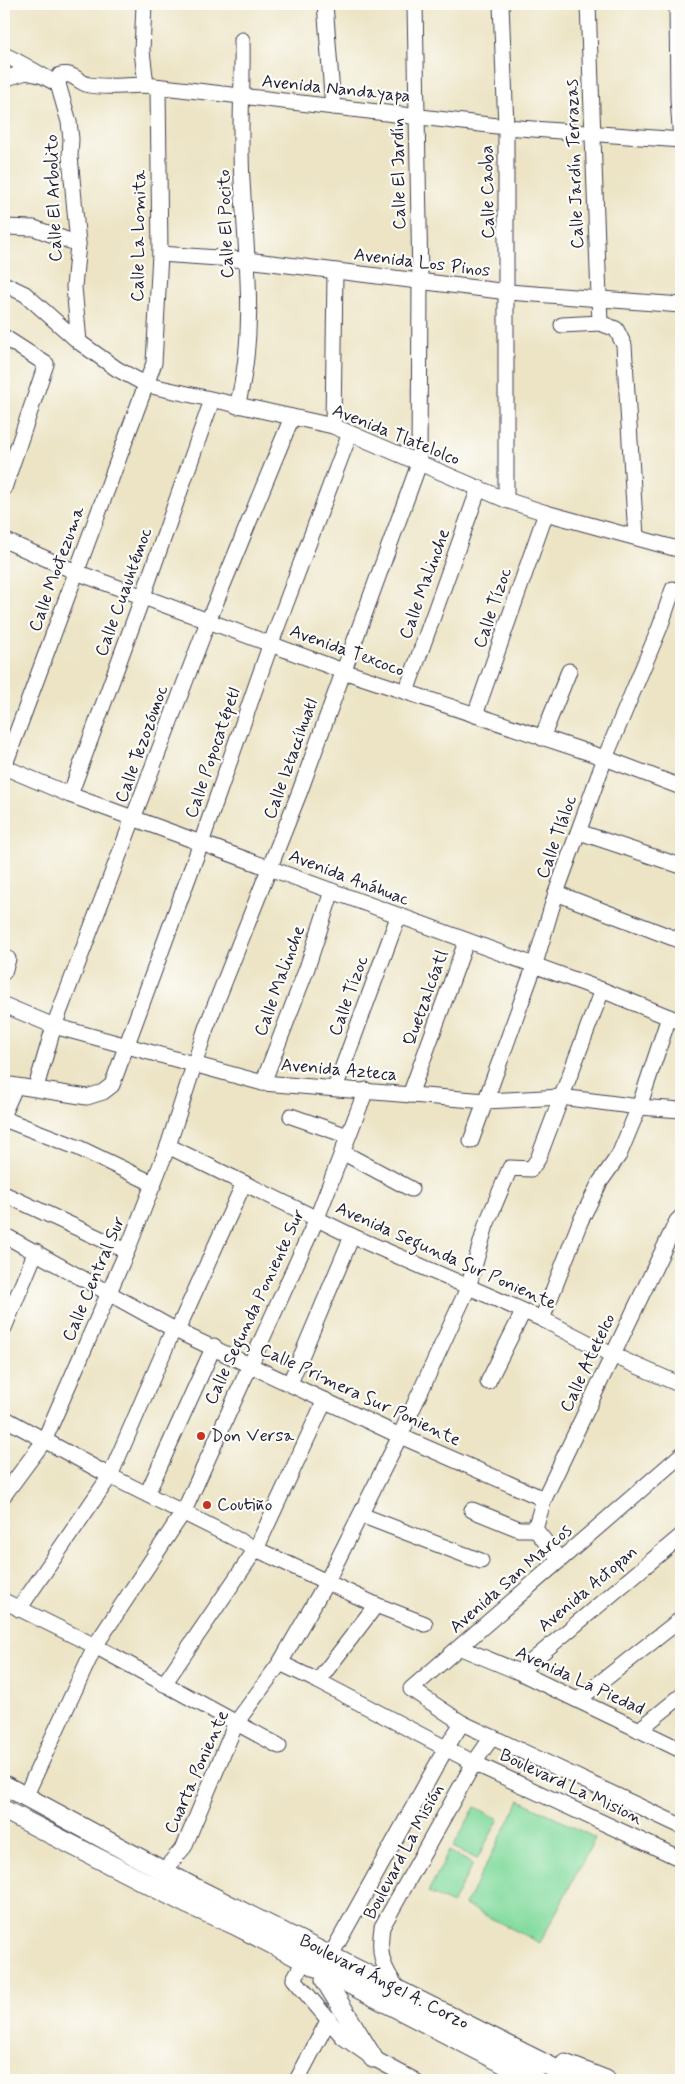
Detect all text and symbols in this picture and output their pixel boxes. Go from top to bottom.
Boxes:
street label: Avenida Nandayapa [260,69,412,109]
street label: Calle Jardín Terrazas [560,79,590,249]
street label: Calle El Jardín [386,118,412,230]
street label: Calle El Arbolito [40,134,68,262]
street label: Calle Caoba [475,145,501,239]
street label: Calle El Pocito [212,169,240,279]
street label: Calle La Lomita [126,170,152,302]
street label: Avenida Los Pinos [352,243,492,283]
street label: Avenida Tlatelolco [329,398,463,472]
street label: Calle Moctezuma [23,503,91,635]
street label: Calle Cuauhtémoc [89,524,159,660]
street label: Calle Malinche [394,525,456,643]
street label: Calle Tízoc [468,564,518,652]
street label: Avenida Texcoco [286,619,408,683]
street label: Calle Tezozómoc [110,682,174,806]
street label: Calle Popocatépetl [179,684,247,822]
street label: Calle Iztaccíhuatl [258,695,324,823]
street label: Calle Tláloc [531,792,583,882]
street label: Avenida Anáhuac [285,844,413,912]
street label: Calle Malinche [249,922,311,1040]
street label: Quetzalcóatl [398,947,454,1049]
street label: Calle Tízoc [323,953,375,1039]
street label: Avenida Azteca [280,1053,398,1087]
street label: Avenida Segunda Sur Poniente [331,1196,560,1317]
street label: Calle Segunda Poniente Sur [199,1205,313,1410]
street label: Calle Central Sur [57,1212,131,1345]
street label: Calle Atetelco [555,1310,621,1416]
street label: Calle Primera Sur Poniente [255,1338,465,1452]
place label: Don Versa [211,1424,295,1448]
marker: Don Versa [195,1430,207,1442]
place label: Coutiño [217,1493,272,1517]
marker: Coutiño [201,1499,213,1511]
street label: Avenida San Marcos [445,1519,577,1639]
street label: Avenida Actopan [533,1540,643,1638]
street label: Avenida La Piedad [512,1641,648,1721]
street label: Cuarta Poniente [159,1706,235,1837]
street label: Boulevard La Mision [496,1743,646,1831]
street label: Boulevard La Misión [358,1780,450,1924]
street label: Boulevard Ángel A. Corzo [294,1929,473,2037]

